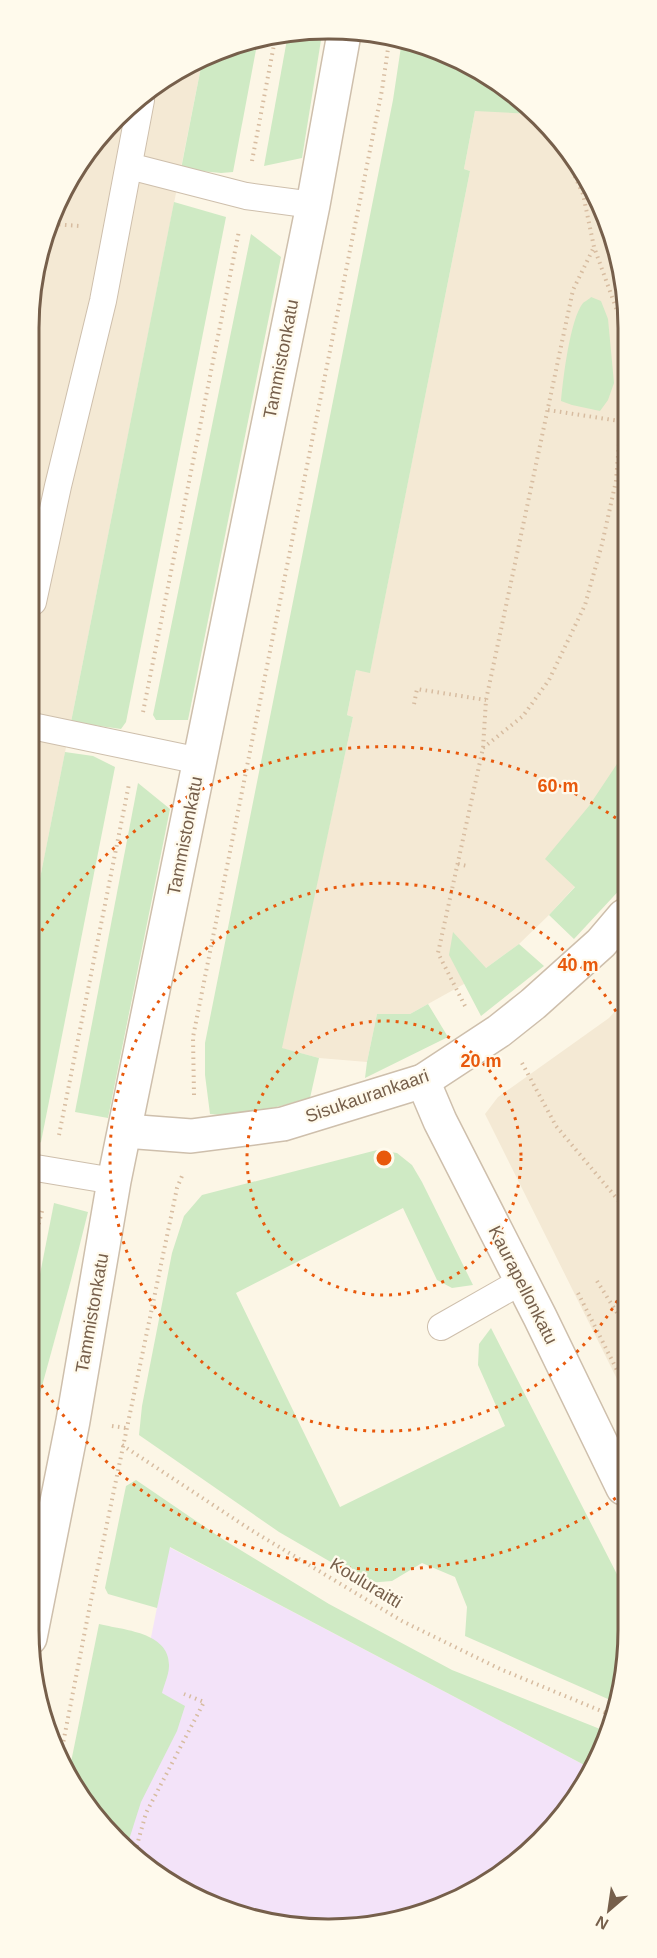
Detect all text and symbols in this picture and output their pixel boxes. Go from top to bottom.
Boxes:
street label: Tammistonkatu [260,298,302,420]
street label: Tammistonkatu [164,775,206,897]
text: 60 m [537,776,579,796]
text: 40 m [557,955,599,975]
text: 20 m [460,1051,502,1071]
street label: Sisukaurankaari [303,1066,431,1126]
centre of rings [374,1148,394,1168]
street label: Kaurapellonkatu [485,1222,561,1348]
street label: Tammistonkatu [72,1252,112,1374]
street label: Kouluraitti [327,1554,405,1612]
north arrow [579,1880,639,1940]
text: N [593,1912,611,1933]

